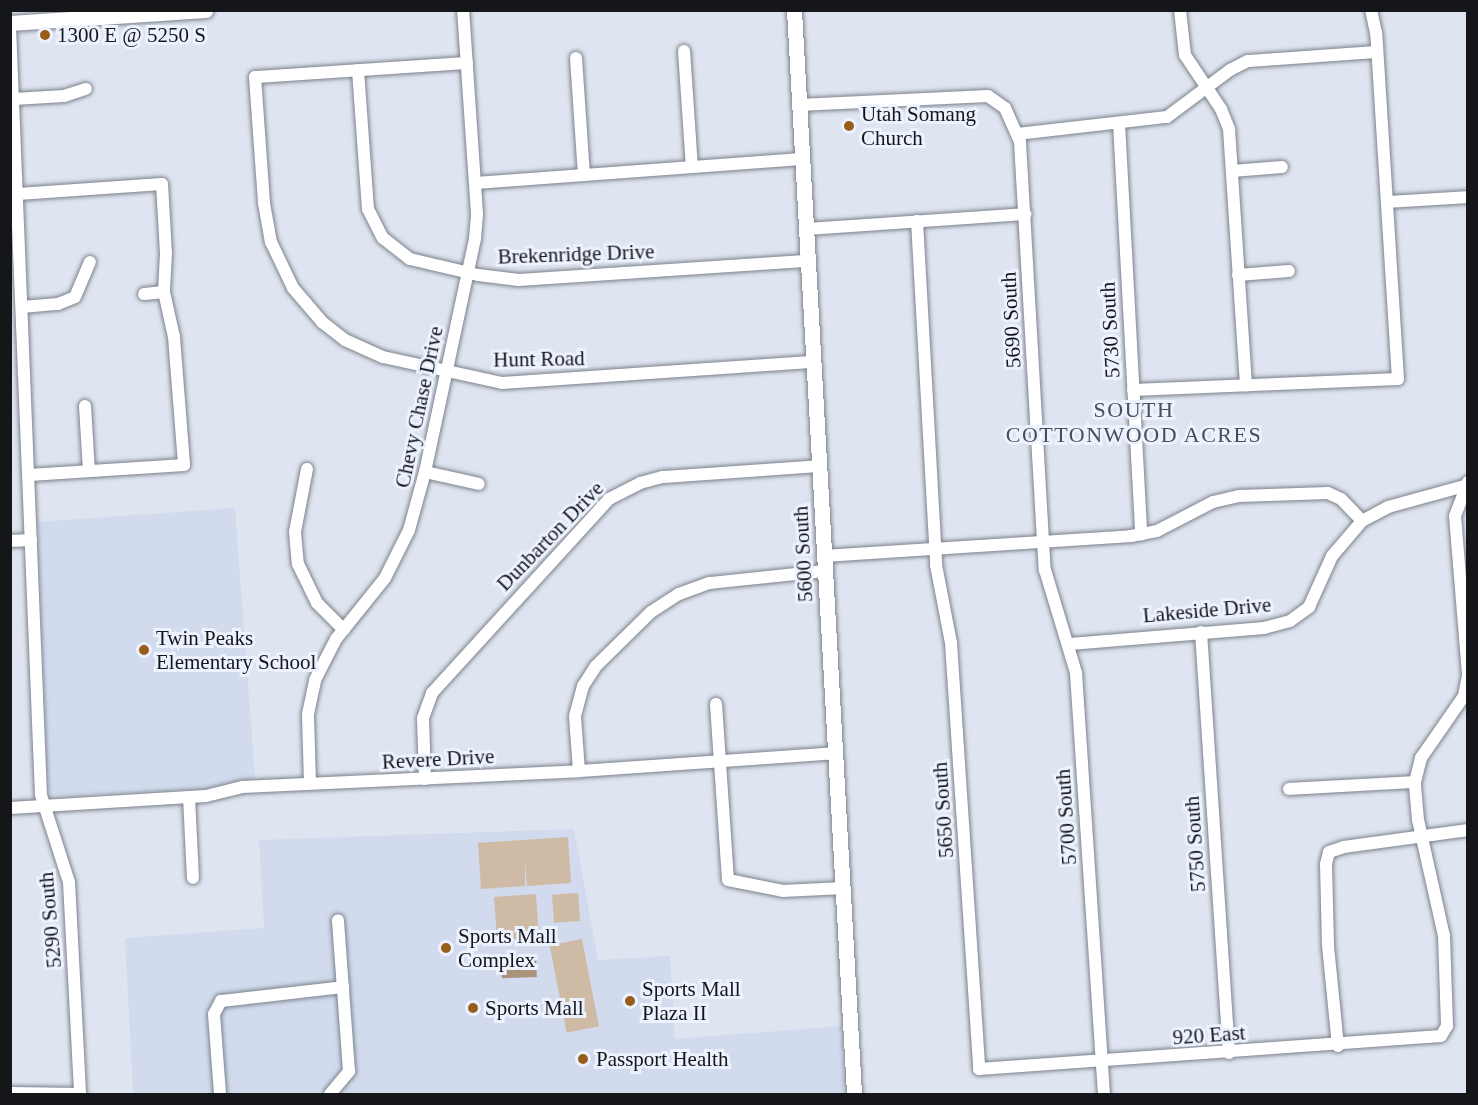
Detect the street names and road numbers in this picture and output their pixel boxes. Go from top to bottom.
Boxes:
street label: Brekenridge Drive [497,239,655,269]
street label: 5690 South [996,271,1026,369]
street label: 5730 South [1095,281,1125,379]
street label: Chevy Chase Drive [390,324,448,490]
street label: Hunt Road [493,346,585,372]
street label: Dunbarton Drive [491,476,609,596]
street label: 5600 South [788,505,818,603]
street label: Lakeside Drive [1142,592,1272,628]
street label: Revere Drive [381,743,495,775]
street label: 5650 South [927,761,959,859]
street label: 5700 South [1050,768,1082,866]
street label: 5750 South [1179,795,1211,893]
street label: 5290 South [33,871,67,969]
street label: 920 East [1172,1020,1246,1050]

